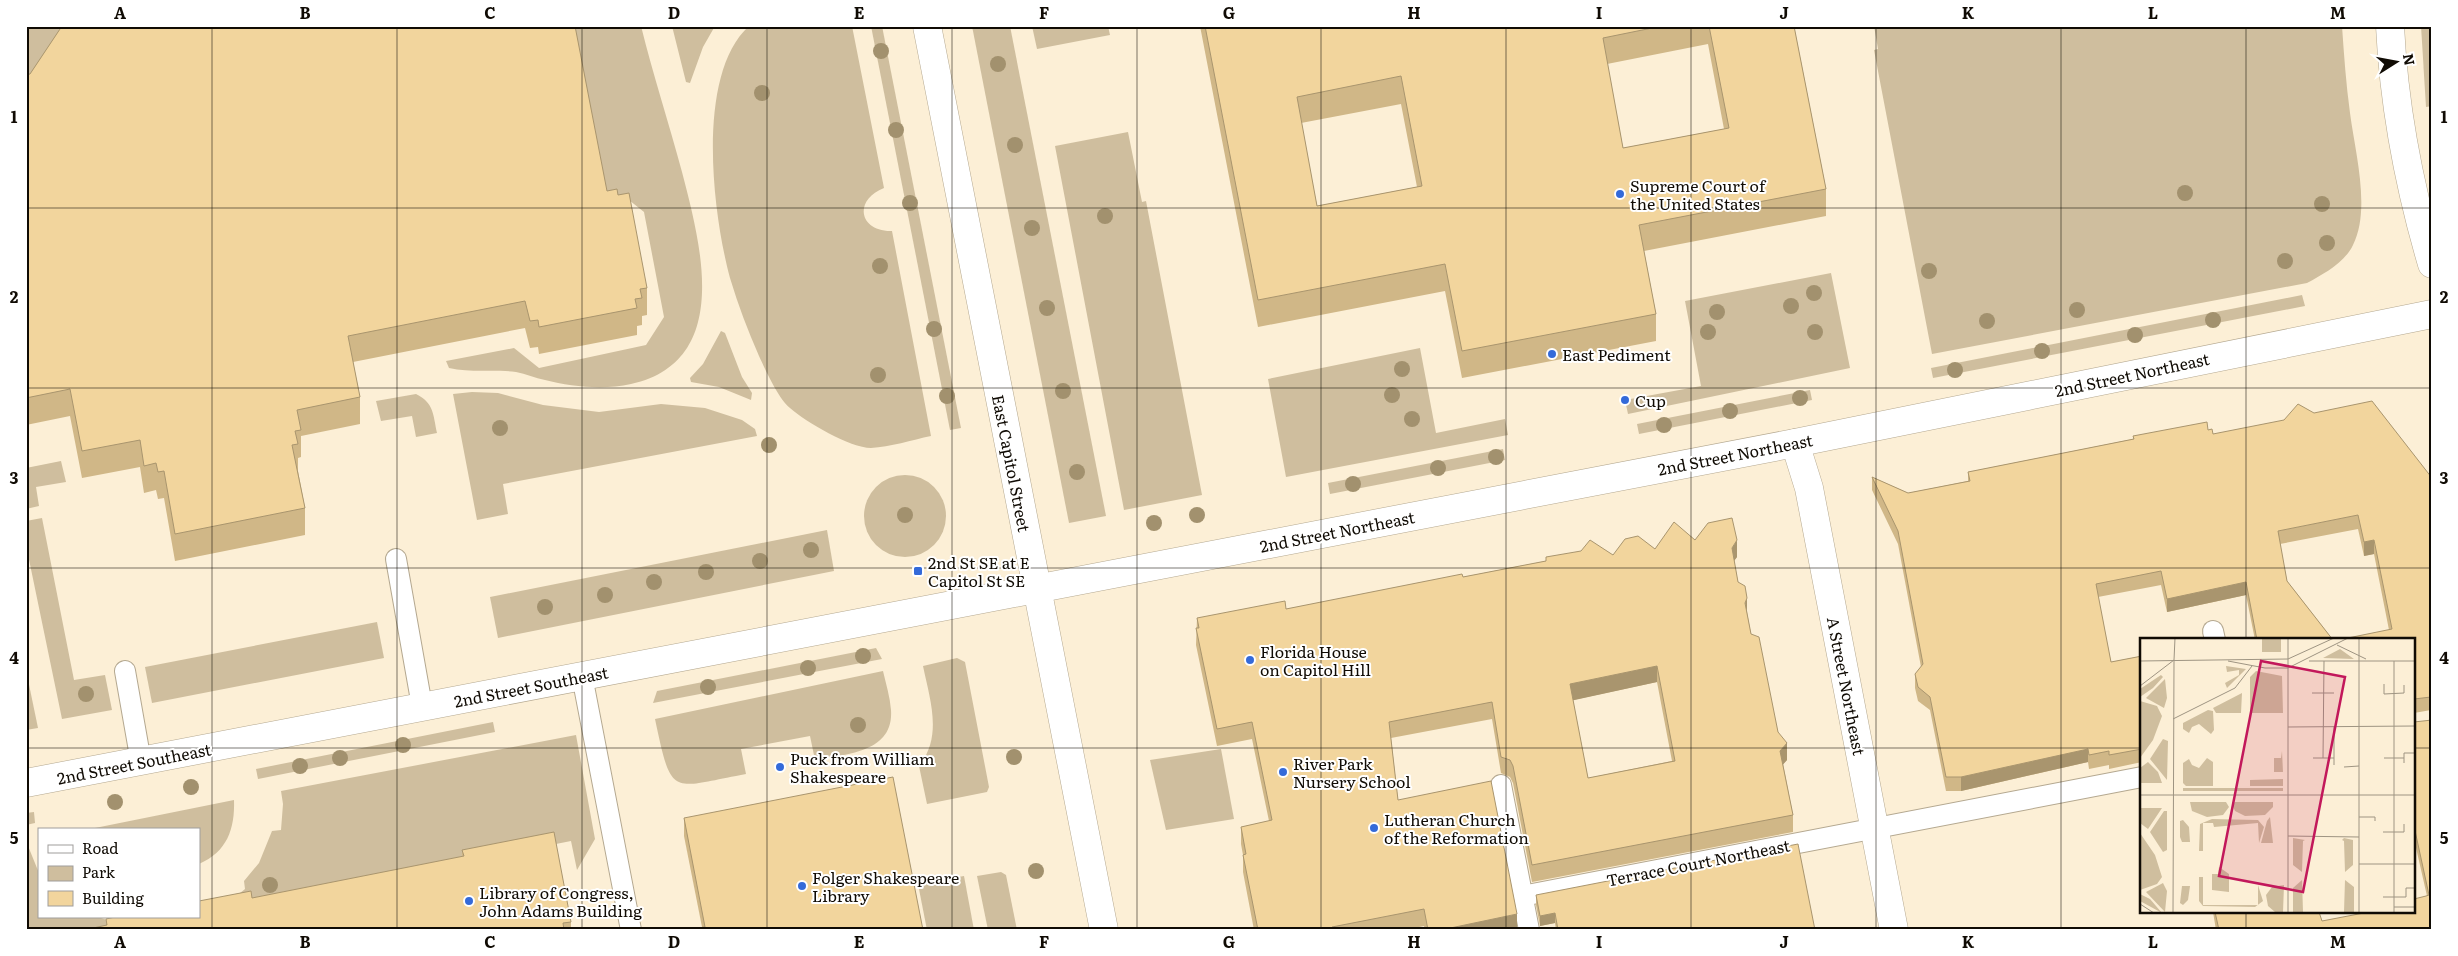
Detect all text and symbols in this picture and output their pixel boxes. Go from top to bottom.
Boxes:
text: A [114,0,126,24]
text: B [299,0,311,24]
text: C [484,0,496,24]
text: D [668,0,680,24]
text: E [854,0,865,24]
text: F [1039,0,1049,24]
text: G [1223,0,1235,24]
text: H [1407,0,1421,24]
text: I [1596,0,1602,24]
text: J [1779,0,1789,24]
text: K [1962,0,1975,24]
text: L [2148,0,2158,24]
text: M [2330,0,2346,24]
north arrow [2370,38,2420,88]
text: N [2399,52,2421,67]
text: 1 [11,104,18,128]
text: 1 [2441,104,2448,128]
place label: Supreme Court of the United States [1630,173,1767,215]
marker: Supreme Court of the United States [1614,188,1626,200]
text: 2 [10,284,19,308]
text: 2 [2440,284,2449,308]
place label: East Pediment [1562,342,1671,366]
street label: 2nd Street Northeast [2053,346,2212,402]
marker: East Pediment [1546,348,1558,360]
place label: Cup [1635,388,1666,412]
street label: East Capitol Street [987,392,1037,534]
marker: Cup [1619,394,1631,406]
street label: 2nd Street Northeast [1656,427,1815,481]
text: 3 [10,465,19,489]
text: 3 [2440,465,2449,489]
street label: 2nd Street Northeast [1258,504,1417,558]
place label: 2nd St SE at E Capitol St SE [928,550,1030,592]
marker: 2nd St SE at E Capitol St SE [912,565,924,577]
street label: A Street Northeast [1822,615,1872,758]
inset map [2140,638,2416,914]
place label: Florida House on Capitol Hill [1260,639,1371,681]
text: 4 [9,645,19,669]
text: 4 [2439,645,2449,669]
marker: Florida House on Capitol Hill [1244,654,1256,666]
street label: 2nd Street Southeast [452,659,611,713]
street label: 2nd Street Southeast [55,736,214,790]
place label: Puck from William Shakespeare [790,746,935,788]
place label: River Park Nursery School [1293,751,1411,793]
marker: Puck from William Shakespeare [774,761,786,773]
marker: River Park Nursery School [1277,766,1289,778]
place label: Lutheran Church of the Reformation [1384,807,1529,849]
marker: Lutheran Church of the Reformation [1368,822,1380,834]
text: 5 [10,825,19,849]
text: 5 [2440,825,2449,849]
legend [38,828,200,918]
street label: Terrace Court Northeast [1604,832,1792,892]
text: Road [82,836,118,859]
text: Park [82,860,116,883]
place label: Folger Shakespeare Library [812,865,959,907]
place label: Library of Congress, John Adams Building [479,880,642,922]
marker: Folger Shakespeare Library [796,880,808,892]
text: Building [82,886,144,909]
marker: Library of Congress, John Adams Building [463,895,475,907]
text: A [114,929,126,953]
text: B [299,929,311,953]
text: C [484,929,496,953]
text: D [668,929,680,953]
text: E [854,929,865,953]
text: F [1039,929,1049,953]
text: G [1223,929,1235,953]
text: H [1407,929,1421,953]
text: I [1596,929,1602,953]
text: J [1779,929,1789,953]
text: K [1962,929,1975,953]
text: L [2148,929,2158,953]
text: M [2330,929,2346,953]

